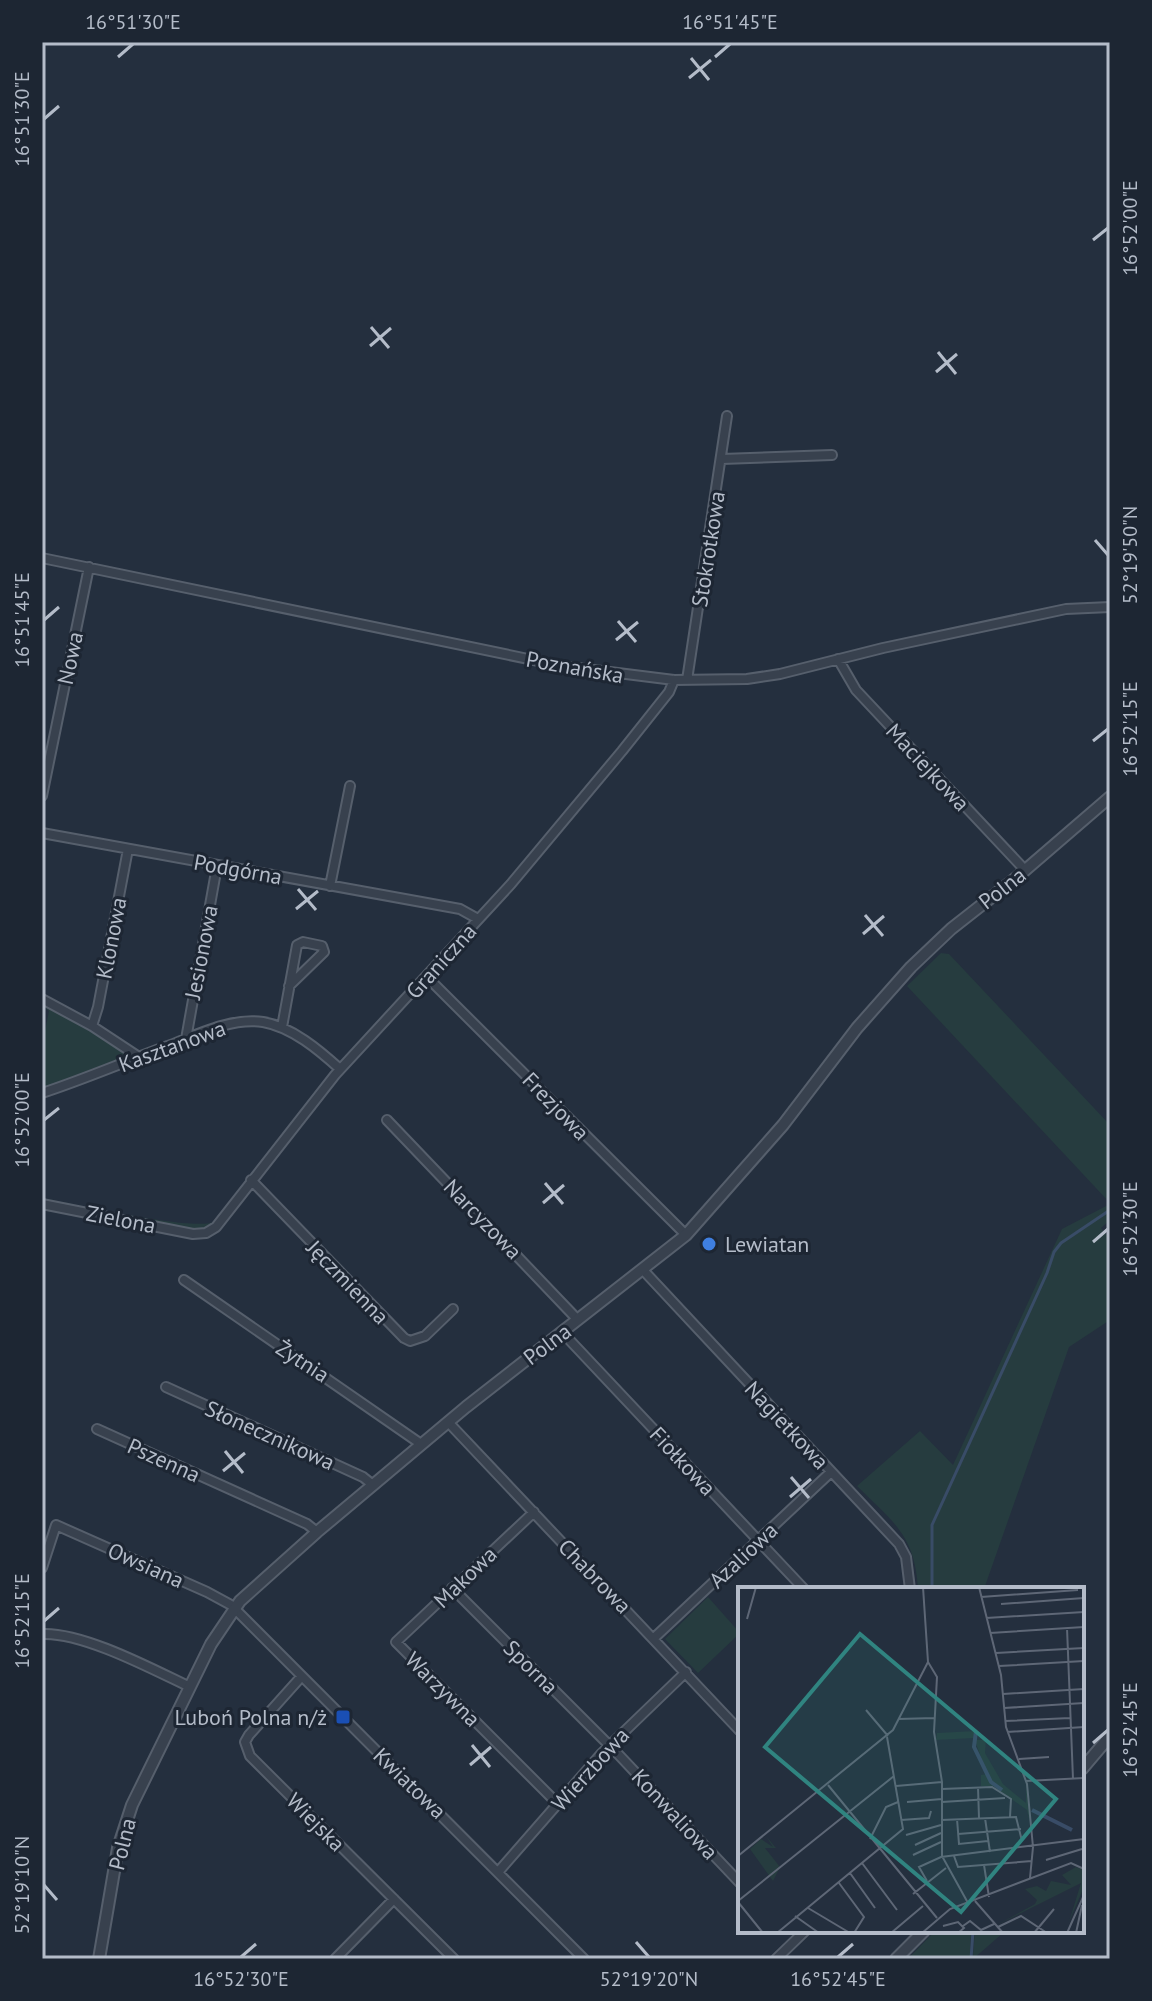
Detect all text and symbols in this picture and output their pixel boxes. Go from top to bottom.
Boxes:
text: 16°51'30"E [85,9,181,35]
text: 16°51'45"E [682,9,778,35]
text: 16°51'30"E [9,71,35,167]
text: 16°52'00"E [1117,180,1143,276]
street label: Stokrotkowa [685,489,731,609]
text: 52°19'50"N [1117,506,1143,604]
text: 16°51'45"E [9,572,35,668]
street label: Nowa [51,629,89,687]
street label: Poznańska [524,645,626,689]
text: 16°52'15"E [1117,681,1143,777]
street label: Maciejkowa [880,717,976,817]
street label: Podgórna [192,847,284,891]
street label: Polna [973,861,1031,915]
street label: Klonowa [89,895,133,981]
street label: Jesionowa [178,903,224,1002]
street label: Graniczna [400,917,482,1005]
street label: Kasztanowa [115,1014,229,1078]
street label: Frezjowa [517,1066,595,1146]
text: 16°52'00"E [9,1072,35,1168]
street label: Narcyzowa [438,1173,528,1265]
text: 16°52'30"E [1117,1181,1143,1277]
street label: Zielona [84,1199,158,1239]
place label: Lewiatan [725,1230,809,1258]
street label: Jęczmienna [300,1233,395,1330]
marker: Lewiatan [700,1235,718,1253]
street label: Polna [518,1317,576,1371]
street label: Żytnia [271,1333,335,1389]
street label: Nagietkowa [739,1375,835,1475]
street label: Słonecznikowa [201,1394,339,1476]
street label: Fiołkowa [644,1421,722,1501]
street label: Pszenna [123,1432,205,1488]
street label: Azaliowa [703,1516,783,1594]
street label: Chabrowa [552,1533,638,1619]
street label: Owsiana [104,1536,188,1594]
street label: Makowa [427,1540,503,1614]
text: 16°52'15"E [9,1573,35,1669]
inset map [738,1587,1084,1933]
street label: Sporna [498,1634,564,1700]
street label: Warzywna [400,1646,486,1732]
text: 16°52'45"E [1117,1682,1143,1778]
place label: Luboń Polna n/ż [174,1703,327,1731]
marker: Luboń Polna n/ż [334,1708,352,1726]
street label: Wierzbowa [545,1721,635,1817]
street label: Kwiatowa [368,1741,452,1825]
street label: Konwaliowa [626,1763,724,1865]
street label: Wiejska [281,1787,351,1857]
street label: Polna [102,1815,142,1873]
text: 52°19'10"N [9,1836,35,1934]
text: 16°52'30"E [193,1966,289,1992]
text: 52°19'20"N [600,1966,698,1992]
text: 16°52'45"E [790,1966,886,1992]

